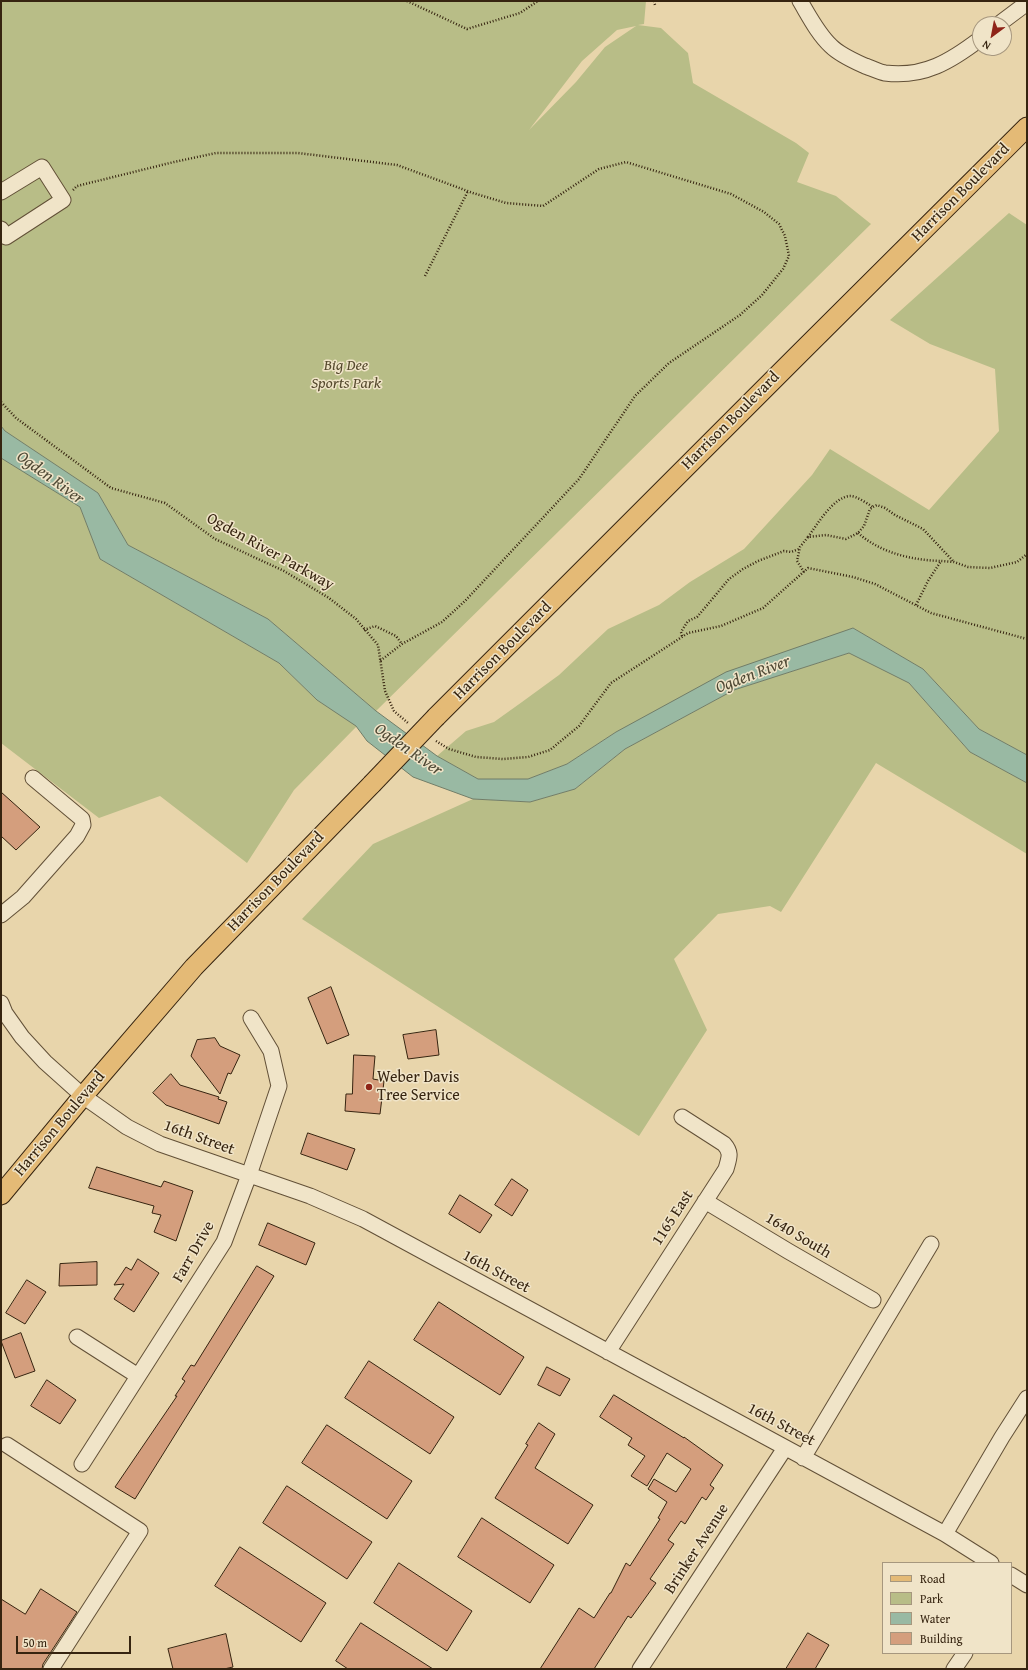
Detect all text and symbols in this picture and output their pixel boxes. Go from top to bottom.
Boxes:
north arrow [972,16,1012,56]
text: N [979,37,994,54]
street label: Harrison Boulevard [908,140,1014,246]
park label: Big Dee Sports Park [311,356,381,394]
street label: Harrison Boulevard [678,368,784,474]
water label: Ogden River [12,447,88,509]
street label: Ogden River Parkway [203,509,337,595]
street label: Harrison Boulevard [450,598,556,704]
water label: Ogden River [713,651,793,699]
water label: Ogden River [370,719,446,781]
street label: Harrison Boulevard [224,828,328,936]
street label: Harrison Boulevard [11,1068,109,1180]
place label: Weber Davis Tree Service [377,1068,460,1106]
marker: Weber Davis Tree Service [364,1082,374,1092]
street label: 16th Street [161,1116,237,1160]
street label: 1165 East [648,1187,698,1249]
street label: 1640 South [762,1209,834,1263]
street label: Farr Drive [169,1218,219,1286]
street label: 16th Street [459,1246,533,1298]
street label: 16th Street [744,1399,818,1451]
street label: Brinker Avenue [661,1500,733,1598]
legend [882,1562,1012,1654]
text: Road [920,1570,945,1587]
text: Park [920,1590,943,1607]
text: Water [920,1610,950,1627]
scale bar [18,1628,133,1654]
text: Building [920,1630,963,1647]
text: 50 m [23,1634,47,1651]

